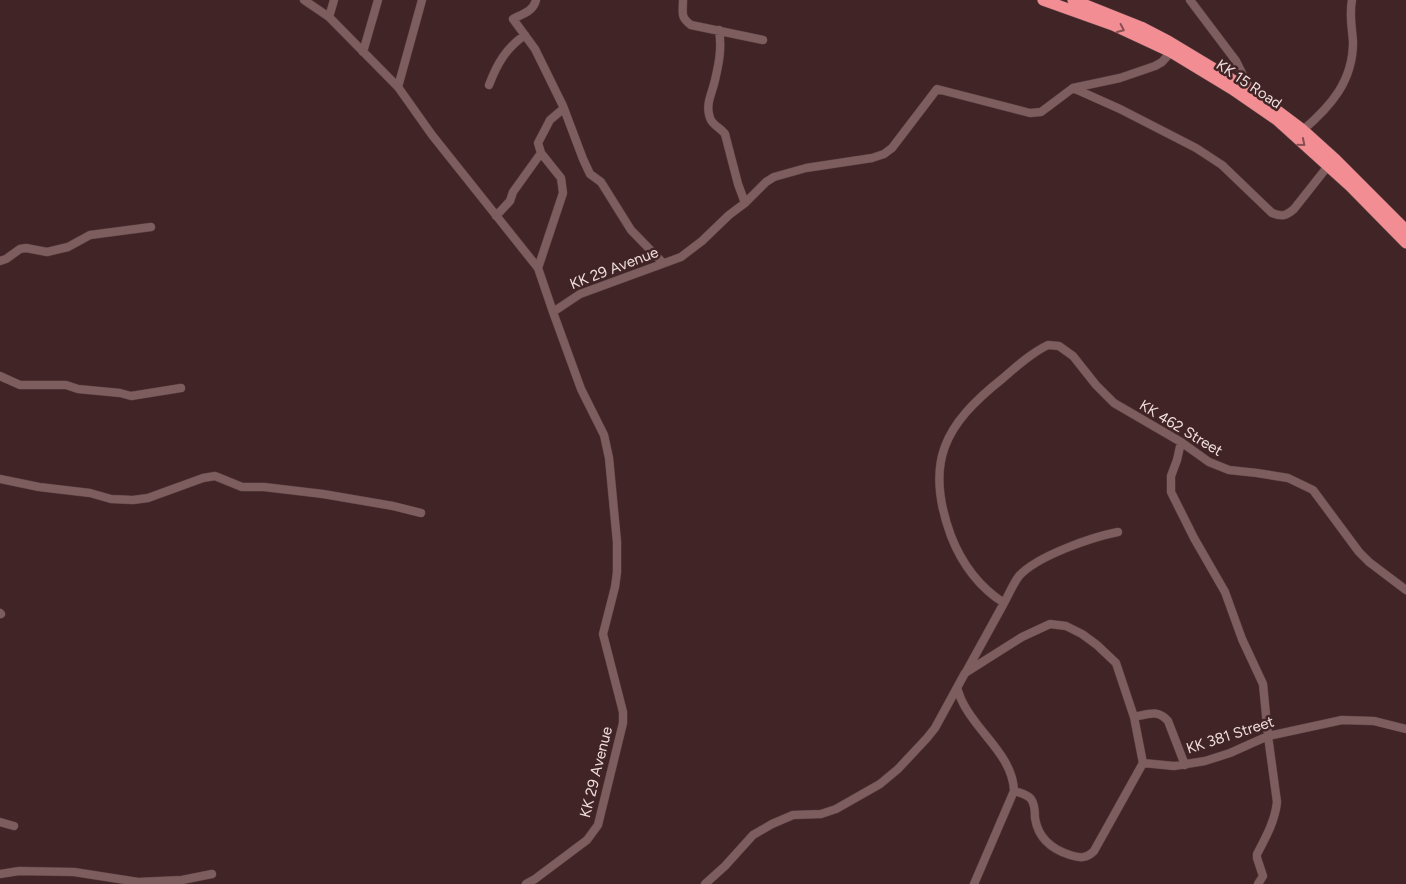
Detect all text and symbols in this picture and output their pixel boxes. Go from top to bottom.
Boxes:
one-way arrow [1116,23,1125,34]
street label: KK 15 Road [1213,56,1285,112]
one-way arrow [1297,137,1306,146]
street label: KK 29 Avenue [567,243,661,293]
street label: KK 462 Street [1136,396,1226,460]
street label: KK 381 Street [1184,712,1276,758]
street label: KK 29 Avenue [576,725,616,819]

